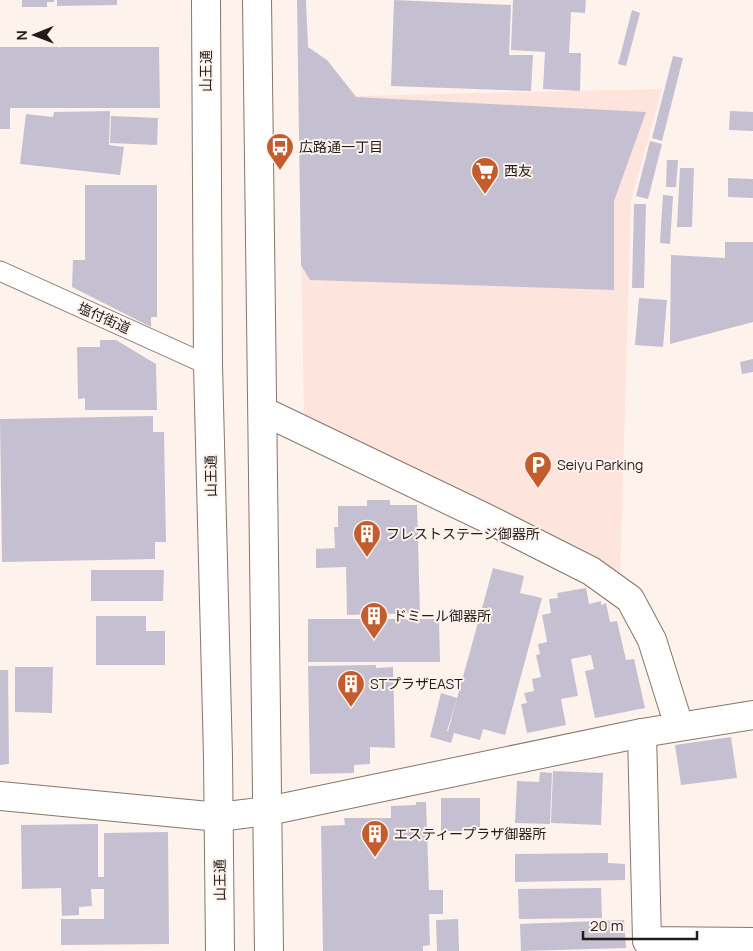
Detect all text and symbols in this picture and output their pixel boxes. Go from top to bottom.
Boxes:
north arrow [10,10,60,60]
text: N [12,30,31,40]
street label: 山王通 [196,50,215,92]
bus stop icon: 広路通一丁目 [265,132,295,171]
place label: 広路通一丁目 [299,137,383,156]
supermarket icon: 西友 [470,156,500,195]
place label: 西友 [504,161,532,180]
street label: 塩付街道 [75,297,134,338]
parking icon: Seiyu Parking [523,450,553,489]
street label: 山王通 [201,455,220,497]
place label: Seiyu Parking [557,455,643,474]
building icon: フレストステージ御器所 [352,519,382,558]
place label: フレストステージ御器所 [386,524,540,543]
building icon: ドミール御器所 [359,601,389,640]
place label: ドミール御器所 [393,606,491,625]
building icon: STプラザEAST [336,669,366,708]
place label: STプラザEAST [370,674,463,693]
building icon: エスティープラザ御器所 [360,819,390,858]
place label: エスティープラザ御器所 [394,824,546,843]
street label: 山王通 [210,859,229,901]
scale bar [583,908,697,940]
text: 20 m [590,915,623,936]

